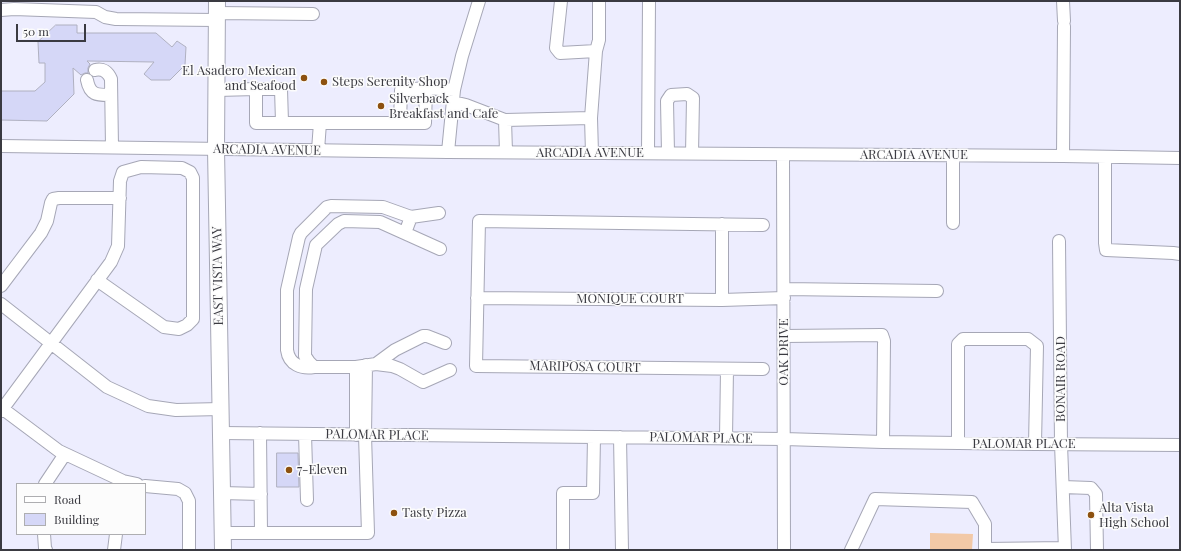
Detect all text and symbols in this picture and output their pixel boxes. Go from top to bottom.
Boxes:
scale bar [18,16,88,42]
text: 50 m [23,23,49,39]
place label: El Asadero Mexican and Seafood [182,63,296,94]
marker: El Asadero Mexican and Seafood [299,73,309,83]
place label: Steps Serenity Shop [332,74,448,90]
marker: Steps Serenity Shop [319,77,329,87]
place label: Silverback Breakfast and Cafe [389,91,498,122]
marker: Silverback Breakfast and Cafe [376,101,386,111]
street label: ARCADIA AVENUE [213,141,321,159]
street label: ARCADIA AVENUE [536,145,644,161]
street label: ARCADIA AVENUE [860,147,968,163]
street label: EAST VISTA WAY [209,226,227,326]
street label: MONIQUE COURT [576,291,684,307]
street label: OAK DRIVE [776,318,792,386]
street label: BONAIR ROAD [1053,336,1069,422]
street label: MARIPOSA COURT [529,358,641,376]
street label: PALOMAR PLACE [325,426,429,444]
street label: PALOMAR PLACE [649,429,753,447]
street label: PALOMAR PLACE [972,436,1076,452]
place label: 7-Eleven [297,462,347,478]
marker: 7-Eleven [284,465,294,475]
legend [16,483,146,535]
text: Road [54,491,81,507]
place label: Alta Vista High School [1099,500,1169,531]
place label: Tasty Pizza [402,505,467,521]
marker: Tasty Pizza [389,508,399,518]
marker: Alta Vista High School [1086,510,1096,520]
text: Building [54,511,99,527]

